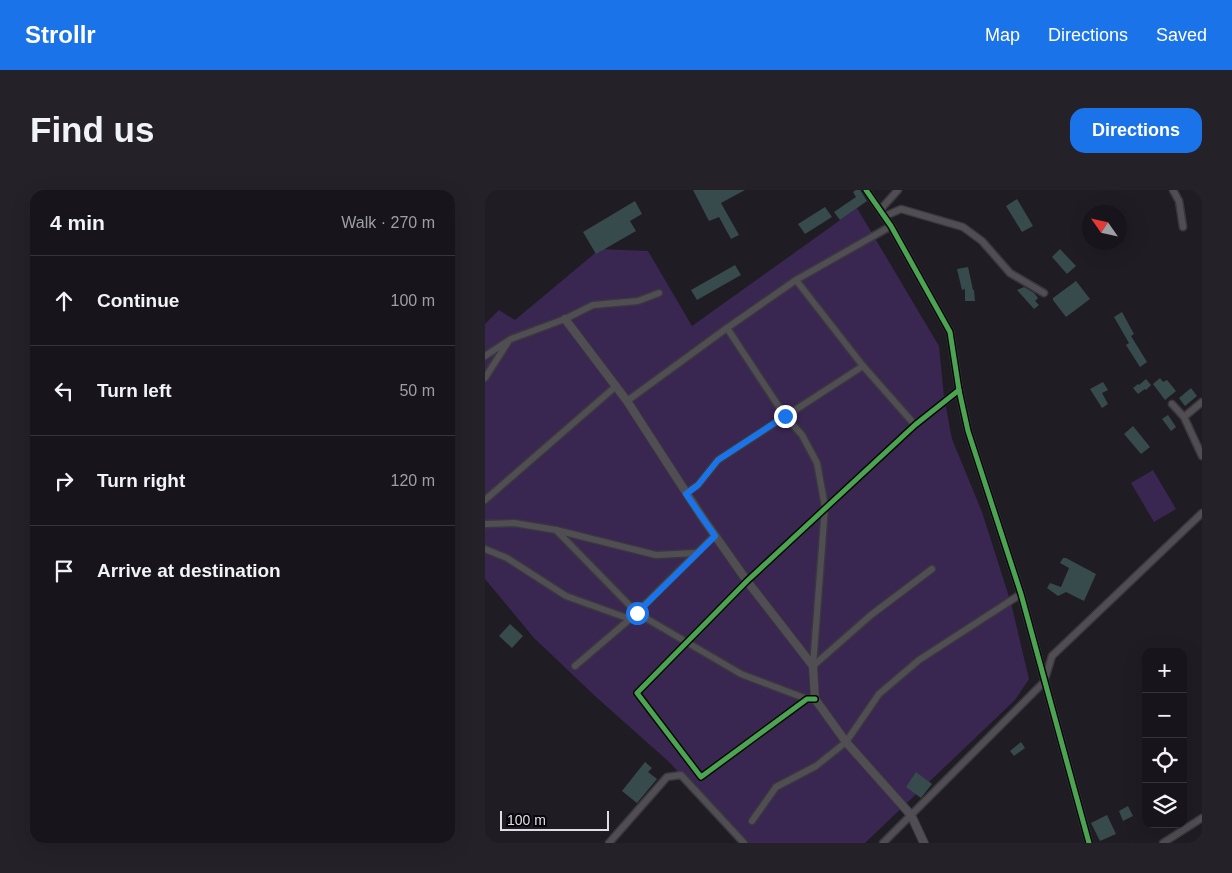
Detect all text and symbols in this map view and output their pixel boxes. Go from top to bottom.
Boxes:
text: Strollr [25,21,96,48]
text: Map [985,25,1020,45]
text: Directions [1048,25,1128,45]
text: Saved [1156,25,1207,45]
button: Directions [1070,108,1202,153]
text: Find us [30,110,154,149]
north arrow [1082,205,1127,250]
text: 4 min [50,211,105,234]
text: Walk · 270 m [341,214,435,231]
icon: ahead [50,287,78,315]
text: Continue [97,290,179,311]
text: 100 m [391,292,435,309]
icon: left [50,377,78,405]
text: Turn left [97,380,172,401]
text: 50 m [399,382,435,399]
route end [774,405,797,428]
icon: right [50,467,78,495]
text: Turn right [97,470,185,491]
text: 120 m [391,472,435,489]
icon: arrive [50,557,78,585]
text: Arrive at destination [97,560,281,581]
route start [626,602,649,625]
map controls [1142,648,1187,828]
button: + [1142,648,1187,693]
button: − [1142,693,1187,738]
button: locate [1142,738,1187,783]
button: layers [1142,783,1187,828]
scale bar [500,808,609,831]
text: 100 m [507,812,546,828]

